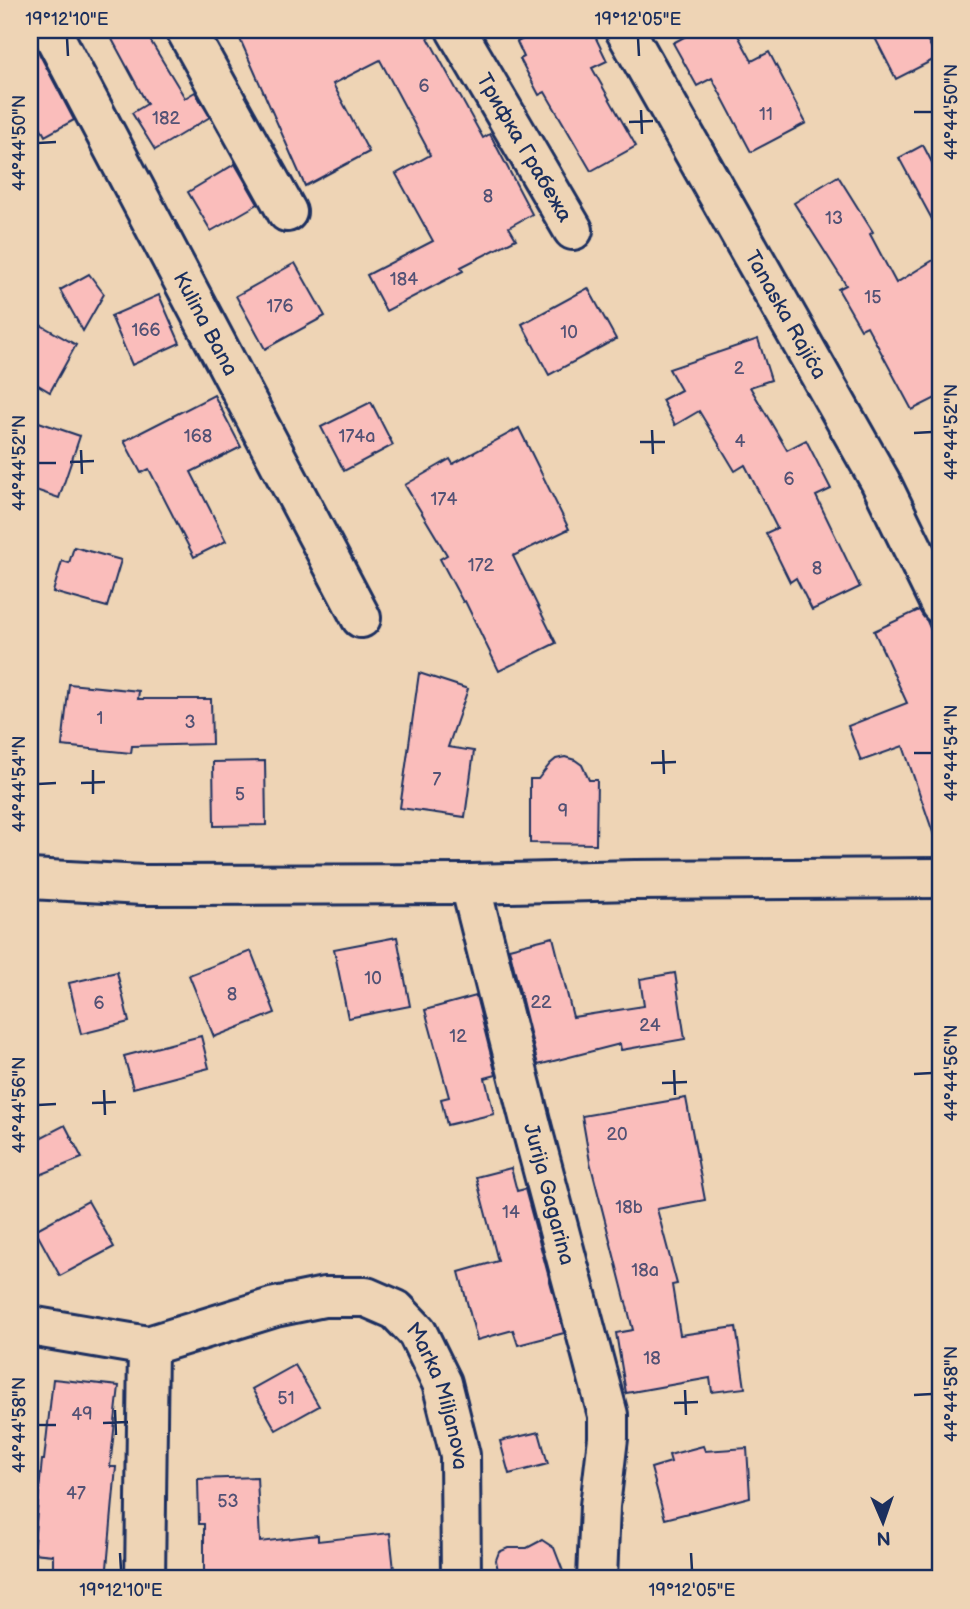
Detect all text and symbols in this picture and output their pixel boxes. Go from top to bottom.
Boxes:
text: 19°12'10"E [25,9,109,30]
text: 19°12'05"E [595,9,682,30]
text: 44°44'50"N [941,64,962,160]
street label: Трифка Грабежа [471,69,578,227]
house number: 6 [419,76,430,97]
text: 44°44'50"N [9,95,30,191]
house number: 11 [759,104,773,125]
house number: 182 [152,108,180,129]
house number: 8 [483,186,493,207]
house number: 13 [825,208,843,229]
street label: Tanaska Rajića [739,246,832,384]
street label: Kulina Bana [168,268,243,380]
house number: 184 [390,269,418,290]
house number: 15 [864,287,882,308]
house number: 176 [267,296,293,317]
house number: 166 [132,320,160,341]
house number: 10 [560,322,578,343]
house number: 2 [734,358,745,379]
text: 44°44'52"N [941,384,962,480]
text: 44°44'52"N [9,415,30,511]
house number: 168 [184,426,212,447]
house number: 174a [339,426,375,447]
house number: 4 [735,431,746,452]
house number: 6 [784,469,795,490]
house number: 174 [431,489,457,510]
house number: 172 [468,555,495,576]
house number: 8 [812,558,822,579]
text: 44°44'54"N [941,704,962,802]
house number: 1 [97,708,103,729]
house number: 3 [184,712,196,733]
text: 44°44'54"N [9,735,30,833]
house number: 7 [433,769,442,790]
house number: 5 [235,784,245,805]
house number: 9 [558,801,568,822]
house number: 10 [364,968,382,989]
house number: 8 [227,984,237,1005]
house number: 22 [530,992,552,1013]
house number: 6 [94,993,105,1014]
house number: 24 [639,1015,661,1036]
text: 44°44'56"N [941,1024,962,1122]
house number: 12 [449,1026,467,1047]
text: 44°44'56"N [9,1056,30,1154]
street label: Jurija Gagarina [518,1121,580,1268]
house number: 20 [606,1124,628,1145]
house number: 18b [615,1197,643,1218]
house number: 14 [502,1202,520,1223]
house number: 18a [631,1260,659,1281]
street label: Marka Miljanova [401,1317,473,1470]
text: 44°44'58"N [941,1346,962,1442]
house number: 18 [643,1348,661,1369]
text: 44°44'58"N [9,1377,30,1473]
house number: 51 [277,1388,295,1409]
house number: 49 [71,1404,93,1425]
house number: 47 [66,1483,86,1504]
north arrow [848,1486,918,1556]
house number: 53 [217,1491,239,1512]
text: N [876,1526,891,1549]
text: 19°12'10"E [79,1580,163,1601]
text: 19°12'05"E [649,1580,736,1601]

